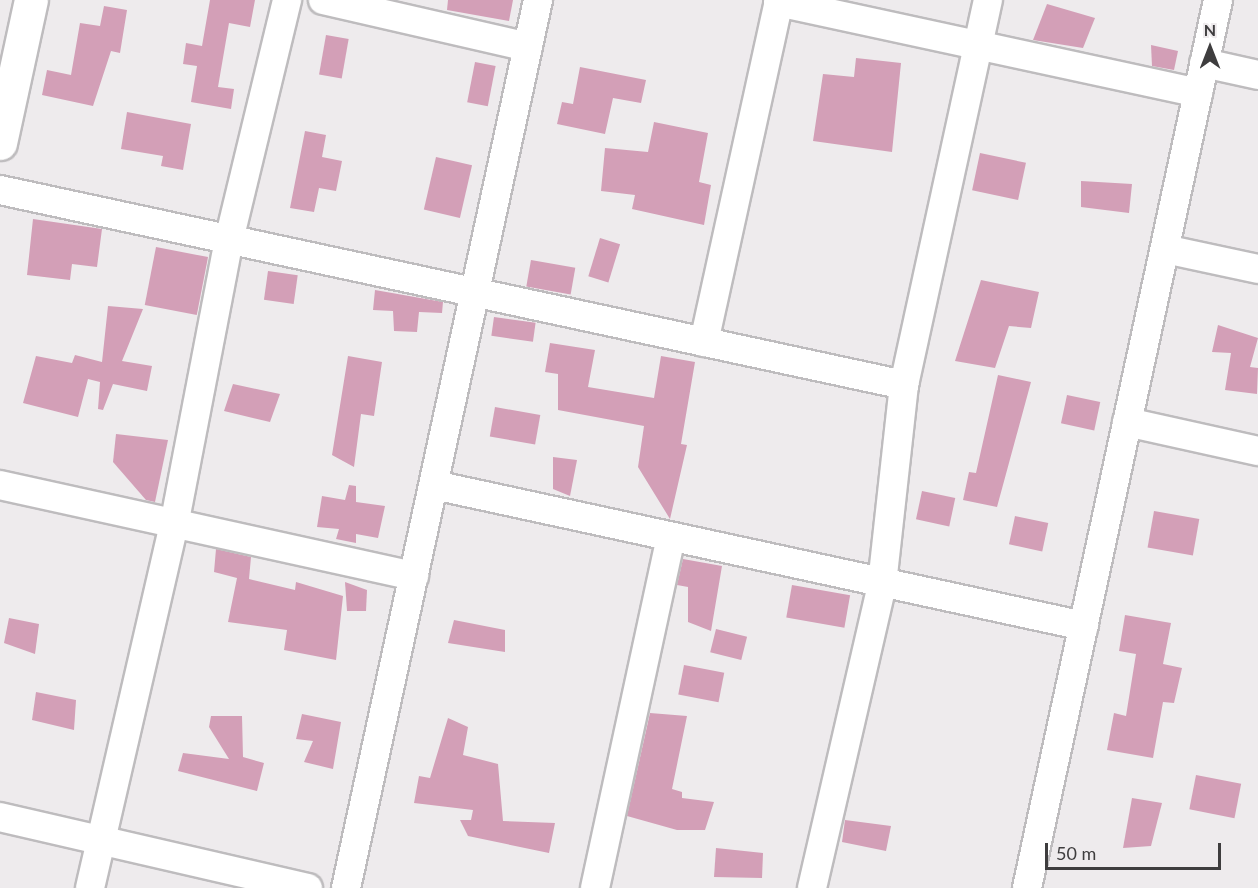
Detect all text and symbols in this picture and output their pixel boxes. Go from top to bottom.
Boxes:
north arrow [1180,18,1240,78]
text: N [1204,20,1216,39]
scale bar [1048,831,1224,869]
text: 50 m [1056,842,1096,864]

